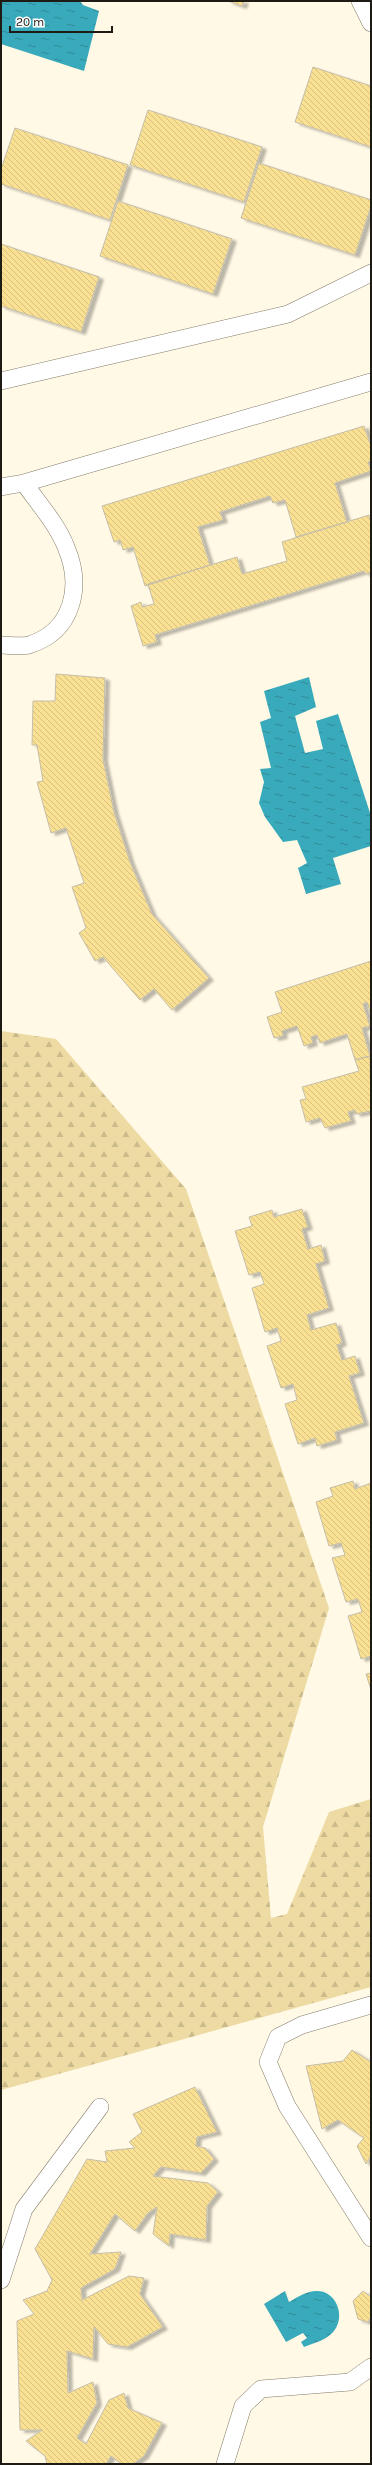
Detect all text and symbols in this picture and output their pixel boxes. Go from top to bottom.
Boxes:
scale bar [10,8,112,34]
text: 20 m [16,15,44,29]

